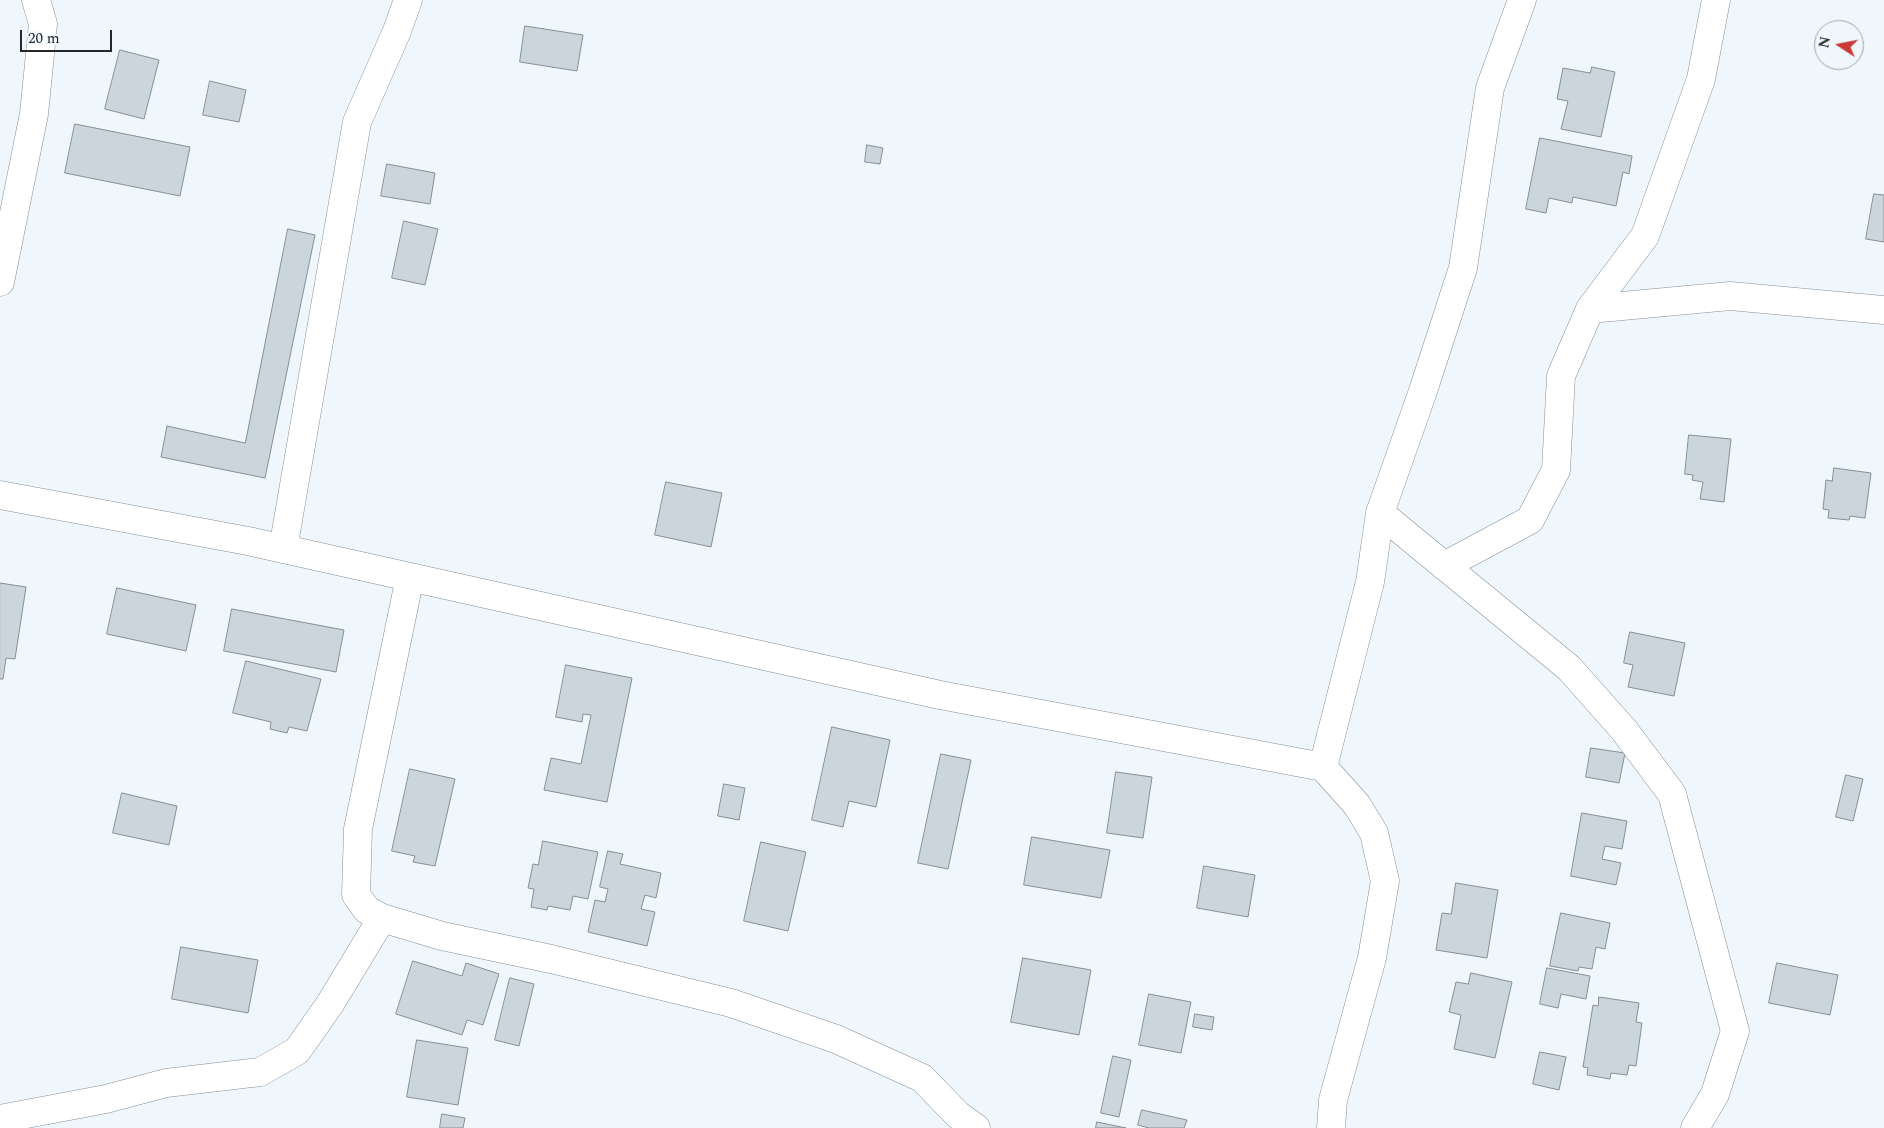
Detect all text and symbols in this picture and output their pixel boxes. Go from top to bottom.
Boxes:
scale bar [22,20,115,52]
north arrow [1814,20,1864,70]
text: 20 m [28,27,60,50]
text: N [1813,35,1836,50]

